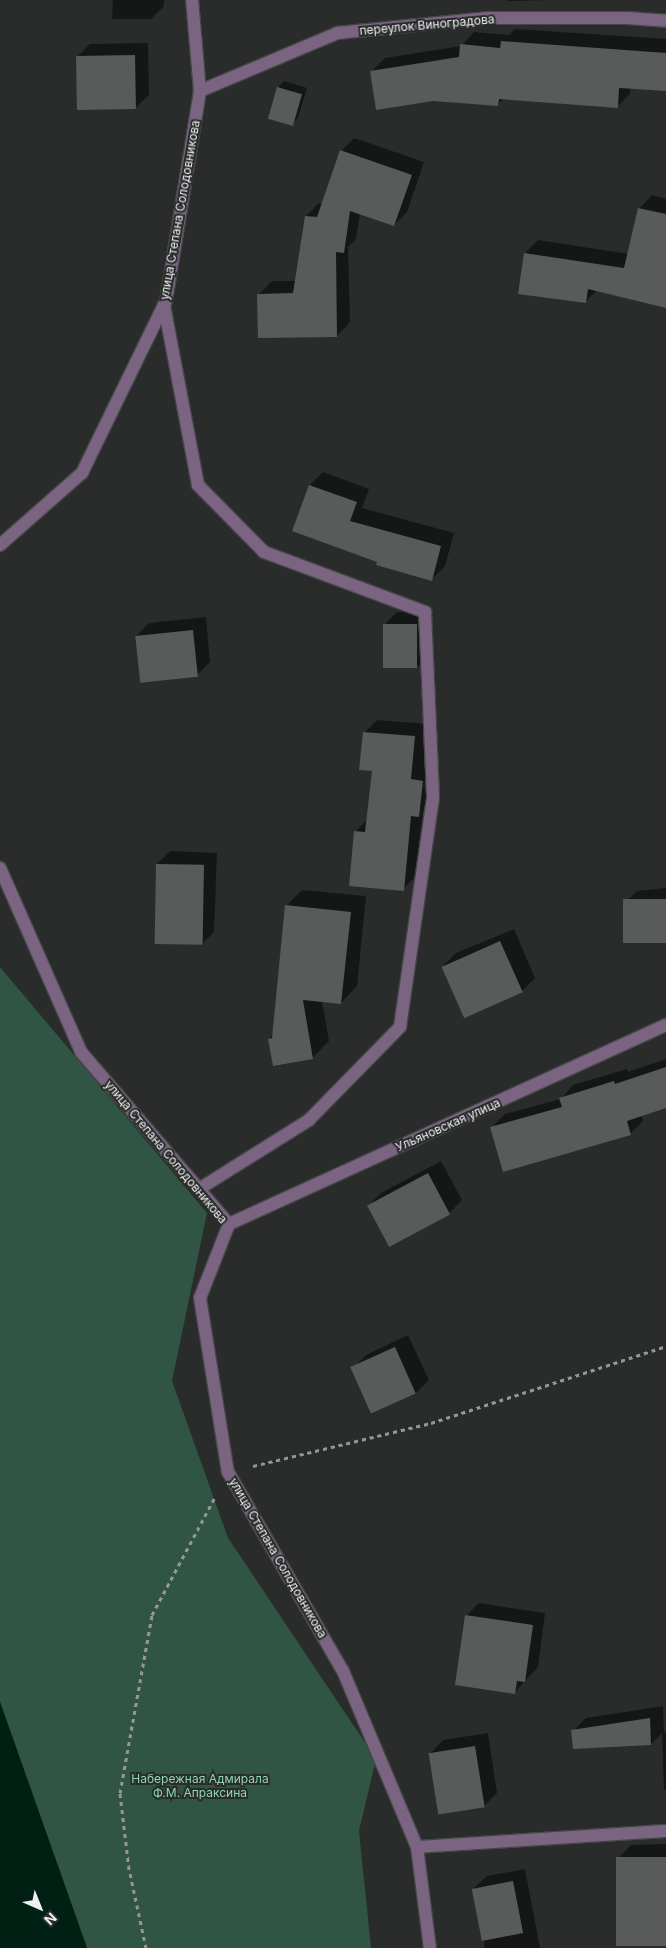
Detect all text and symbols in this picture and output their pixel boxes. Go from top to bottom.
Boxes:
street label: переулок Виноградова [359,12,495,38]
street label: улица Степана Солодовникова [157,119,203,301]
street label: улица Степана Солодовникова [102,1078,230,1226]
street label: Ульяновская улица [393,1095,503,1155]
street label: улица Степана Солодовникова [226,1475,330,1641]
park label: Набережная Адмирала Ф.М. Апраксина [131,1772,269,1800]
north arrow [15,1883,65,1933]
text: N [41,1909,61,1929]

